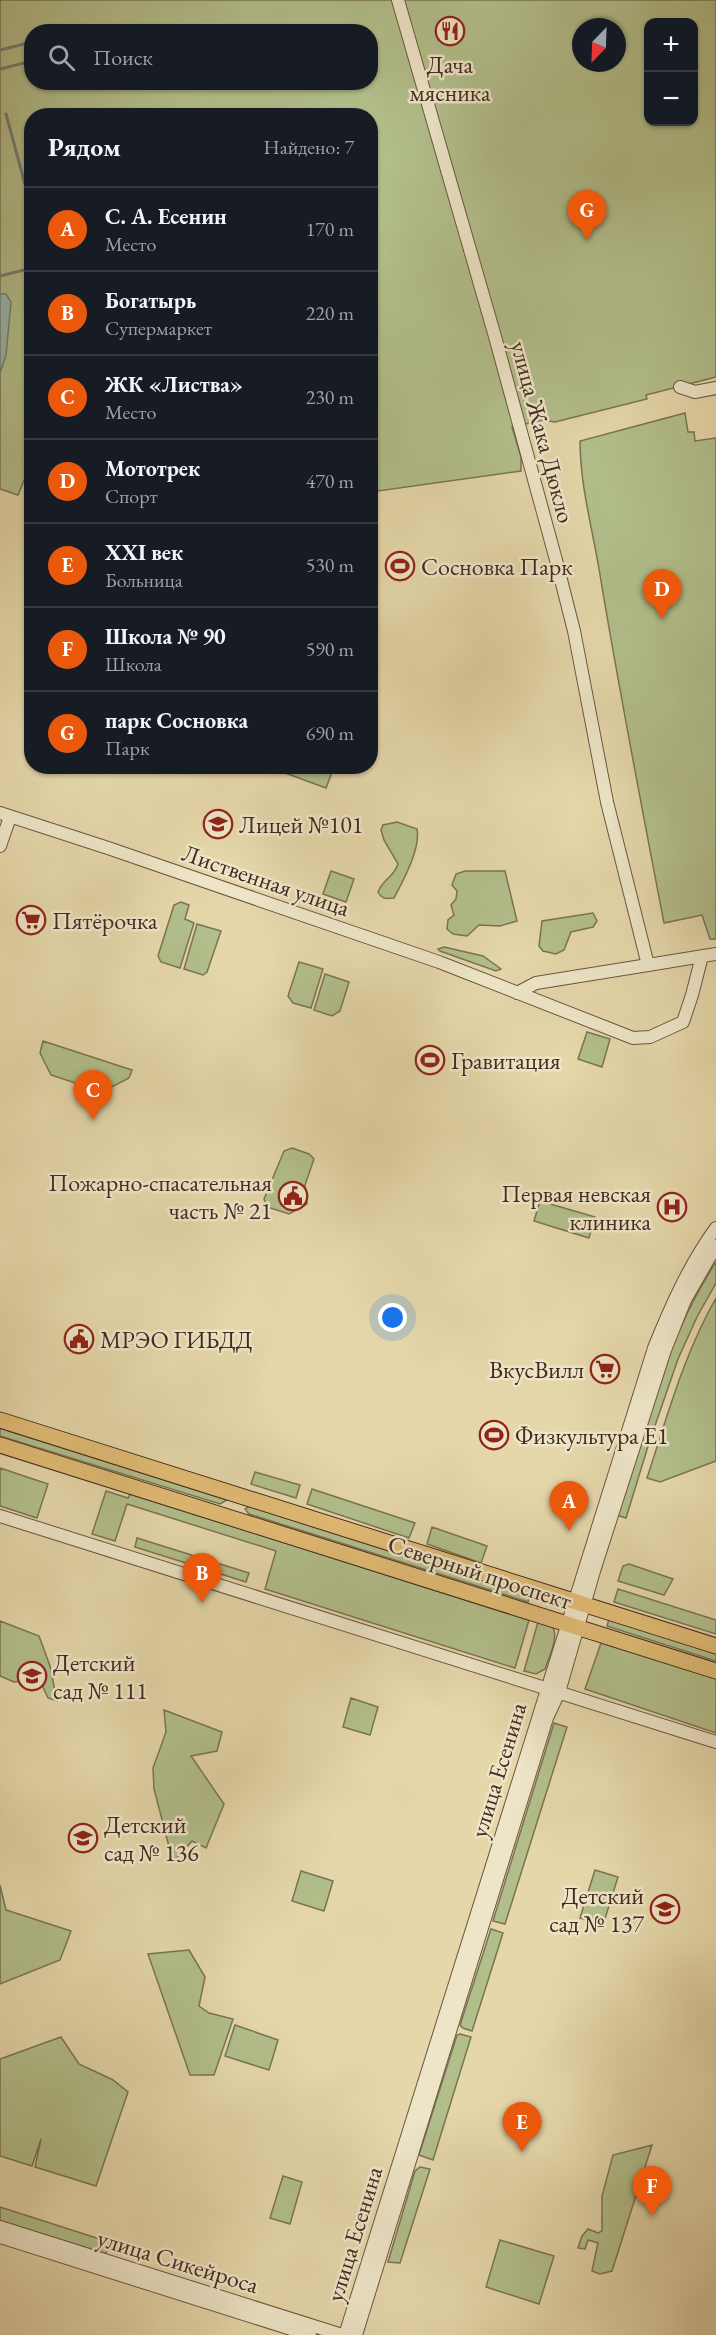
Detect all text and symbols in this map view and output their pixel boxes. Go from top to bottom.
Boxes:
restaurant icon: Дача мясника [434,15,466,47]
north arrow [572,18,626,72]
map controls [644,18,698,126]
button: + [644,18,698,72]
search box [24,24,378,90]
icon: search [45,41,78,74]
text: Поиск [93,43,153,72]
place label: Дача мясника [410,49,491,108]
button: − [644,72,698,126]
text: Рядом [48,130,121,164]
text: Найдено: 7 [263,134,354,160]
pin: G [568,190,606,240]
text: С. А. Есенин [105,202,227,231]
text: A [60,216,75,242]
text: 170 m [306,216,354,242]
text: Место [105,231,156,257]
text: Богатырь [105,286,196,315]
text: B [61,300,74,326]
text: 220 m [306,300,354,326]
text: Супермаркет [105,315,212,341]
street label: улица Жака Дюкло [504,338,582,526]
text: ЖК «Листва» [105,370,243,399]
text: C [60,384,75,410]
text: 230 m [306,384,354,410]
text: Место [105,399,156,425]
text: Мототрек [105,454,200,483]
text: D [60,468,75,494]
text: 470 m [306,468,354,494]
text: Спорт [105,483,158,509]
text: XXI век [105,538,183,567]
sports icon: Сосновка Парк [384,550,416,582]
place label: Сосновка Парк [421,551,573,582]
text: E [62,552,73,578]
text: 530 m [306,552,354,578]
text: Больница [105,567,183,593]
pin: D [642,570,682,619]
text: Школа № 90 [105,622,226,651]
text: F [62,636,73,662]
text: 590 m [306,636,354,662]
text: Школа [105,651,162,677]
text: парк Сосновка [105,706,248,735]
text: G [60,720,75,746]
text: 690 m [306,720,354,746]
text: Парк [105,735,149,761]
school or university icon: Лицей №101 [202,808,234,840]
place label: Лицей №101 [239,809,363,840]
street label: Лиственная улица [178,837,354,923]
supermarket icon: Пятёрочка [15,904,47,936]
place label: Пятёрочка [52,905,158,936]
sports icon: Гравитация [414,1044,446,1076]
place label: Гравитация [451,1045,561,1076]
pin: C [74,1070,112,1120]
place label: Пожарно-спасательная часть № 21 [48,1167,272,1226]
place label: Первая невская клиника [501,1178,651,1237]
public building icon: Пожарно-спасательная часть № 21 [277,1180,309,1212]
hospital icon: Первая невская клиника [656,1191,688,1223]
your location [378,1303,407,1332]
public building icon: МРЭО ГИБДД [63,1323,95,1355]
place label: МРЭО ГИБДД [100,1324,253,1355]
supermarket icon: ВкусВилл [589,1353,621,1385]
place label: ВкусВилл [489,1354,584,1385]
sports icon: Физкультура Е1 [478,1419,510,1451]
place label: Физкультура Е1 [515,1420,668,1451]
pin: A [550,1482,588,1531]
street label: Северный проспект [384,1528,576,1616]
pin: B [182,1554,222,1603]
place label: Детский сад № 111 [53,1647,148,1706]
school or university icon: Детский сад № 111 [16,1660,48,1692]
street label: улица Есенина [463,1698,533,1841]
place label: Детский сад № 136 [104,1809,199,1868]
school or university icon: Детский сад № 136 [67,1822,99,1854]
place label: Детский сад № 137 [549,1880,644,1939]
school or university icon: Детский сад № 137 [649,1893,681,1925]
pin: E [502,2102,542,2152]
street label: улица Есенина [319,2162,389,2305]
pin: F [632,2166,672,2216]
street label: улица Сикейроса [94,2222,263,2300]

